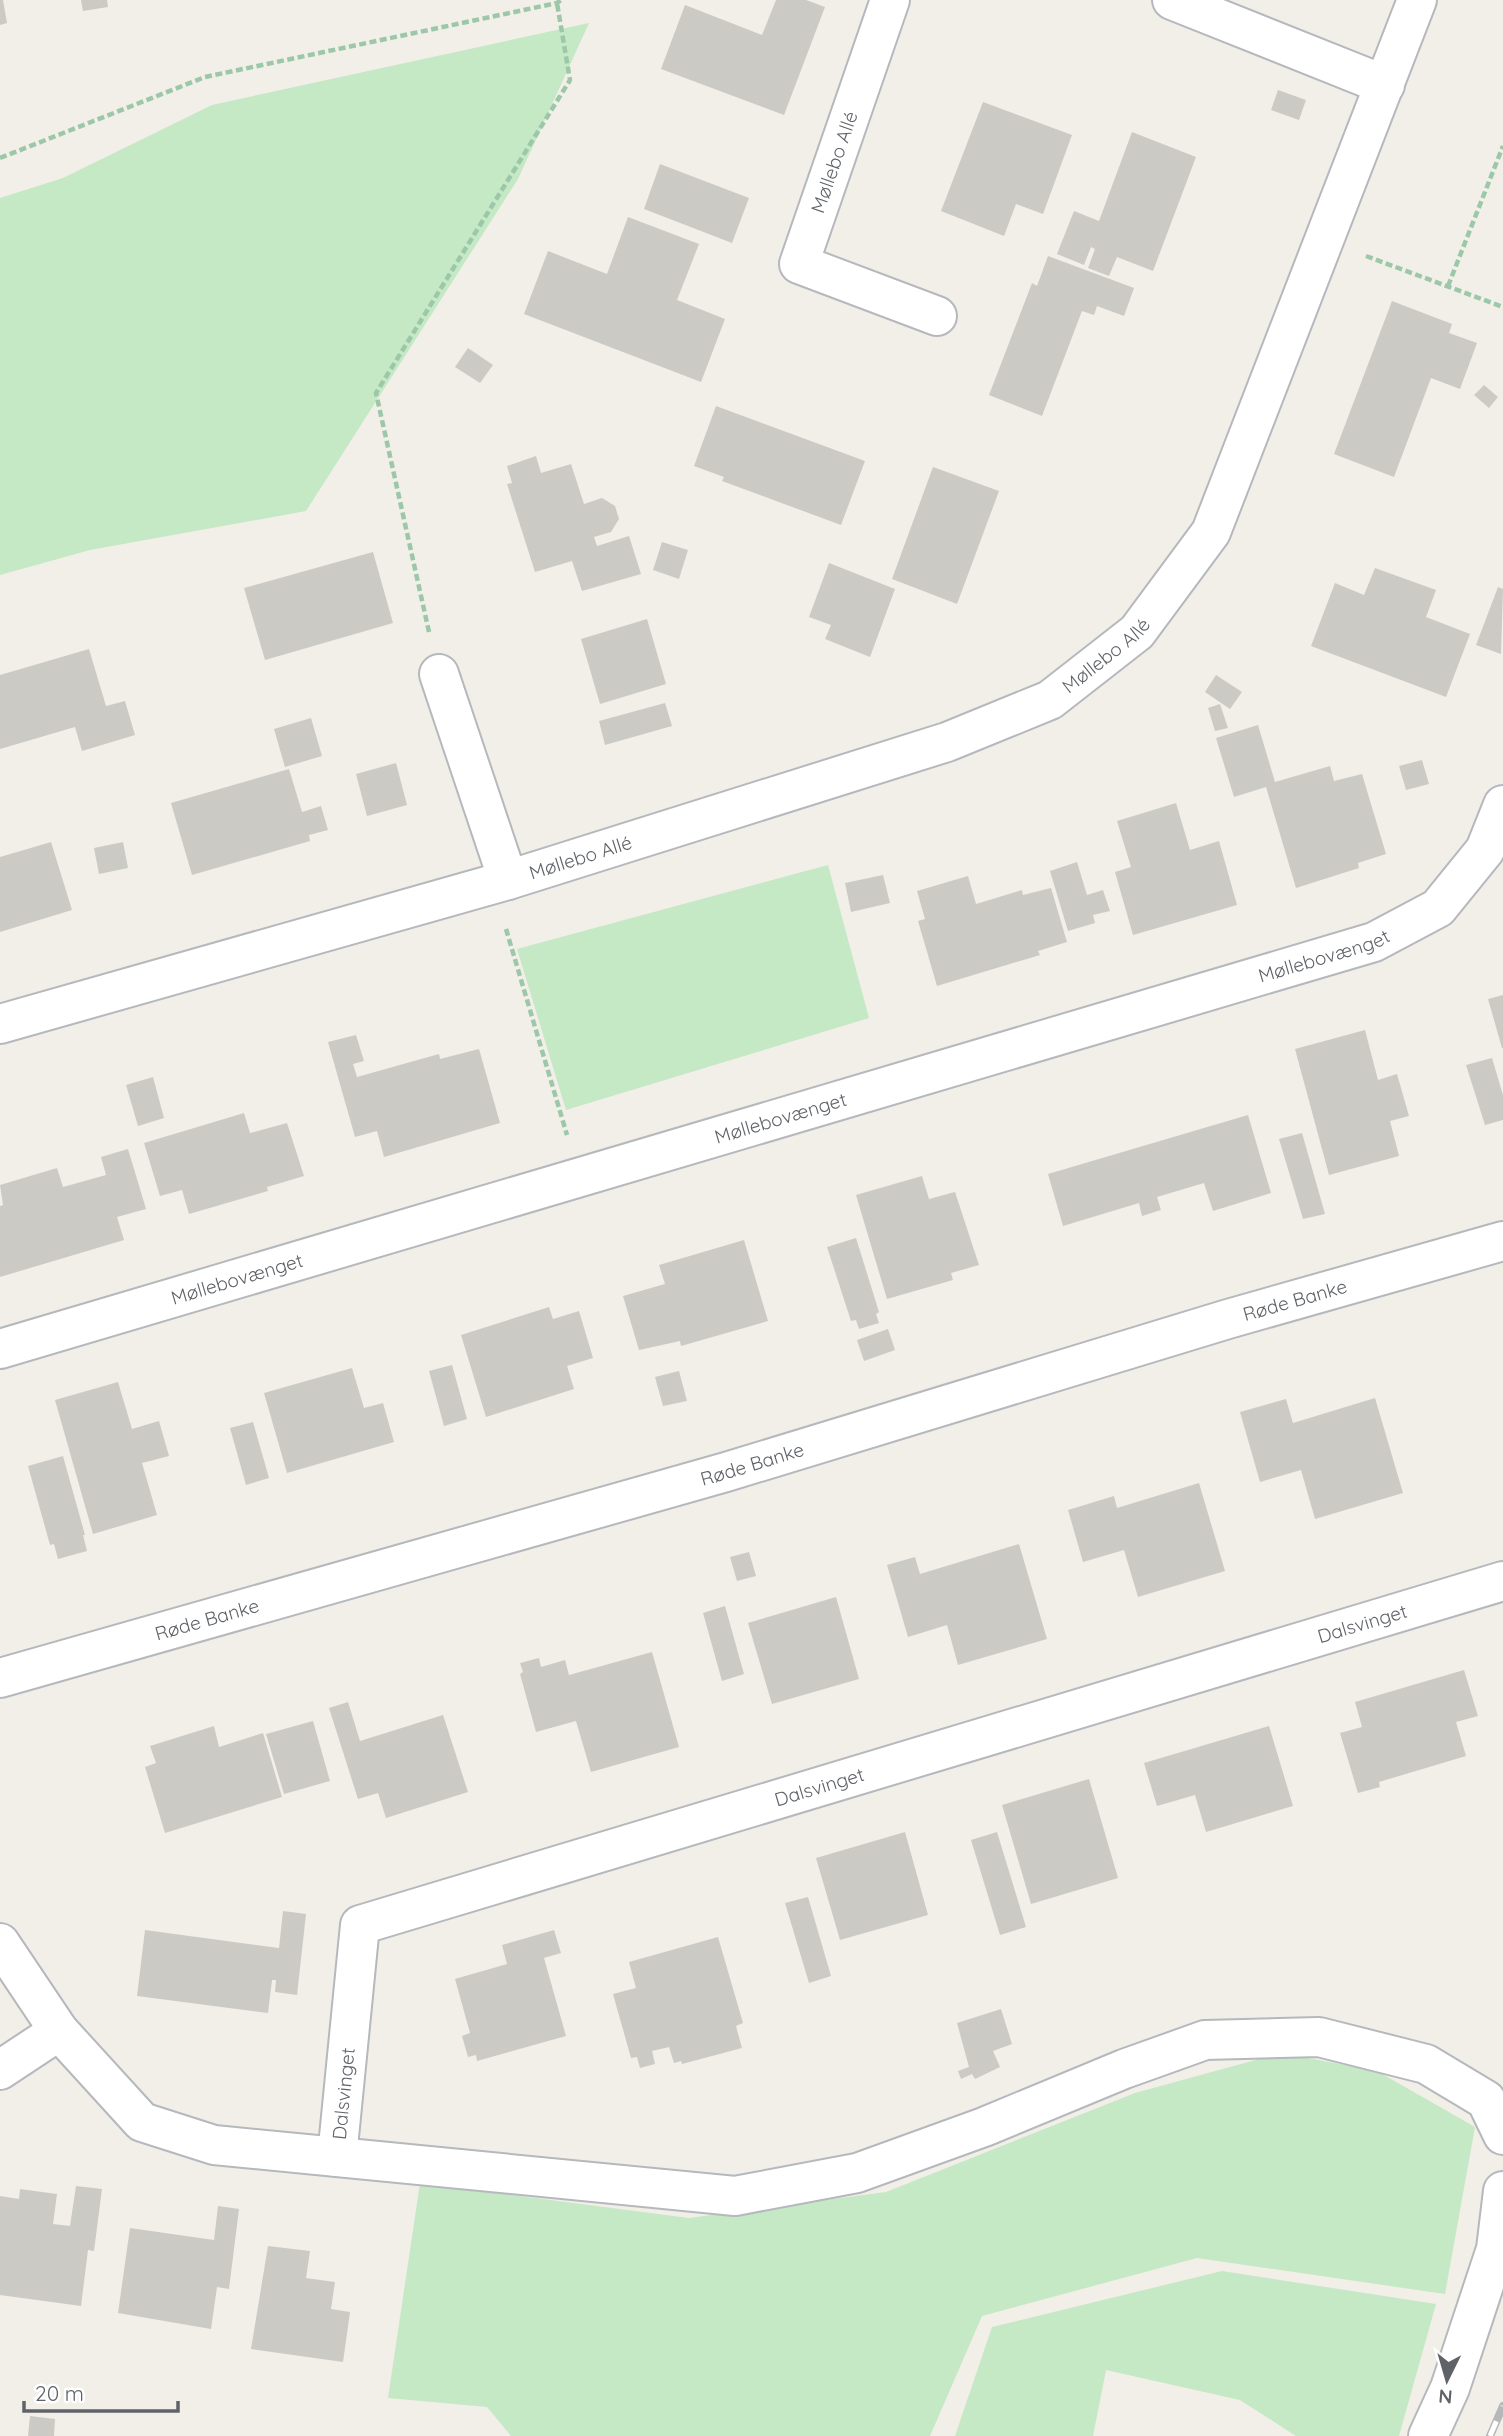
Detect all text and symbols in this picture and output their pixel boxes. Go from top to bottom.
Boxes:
street label: Møllebo Allé [805,108,863,216]
street label: Møllebo Allé [1057,613,1155,698]
street label: Møllebo Allé [526,830,635,885]
street label: Møllebovænget [1255,924,1394,988]
street label: Møllebovænget [712,1087,849,1149]
street label: Møllebovænget [168,1248,306,1310]
street label: Røde Banke [1240,1274,1350,1326]
street label: Røde Banke [698,1437,807,1491]
street label: Røde Banke [152,1593,262,1645]
street label: Dalsvinget [1315,1599,1410,1648]
street label: Dalsvinget [772,1762,867,1812]
street label: Dalsvinget [327,2046,360,2141]
north arrow [1412,2345,1482,2415]
scale bar [24,2370,178,2414]
text: 20 m [35,2380,84,2406]
text: N [1438,2384,1454,2409]

